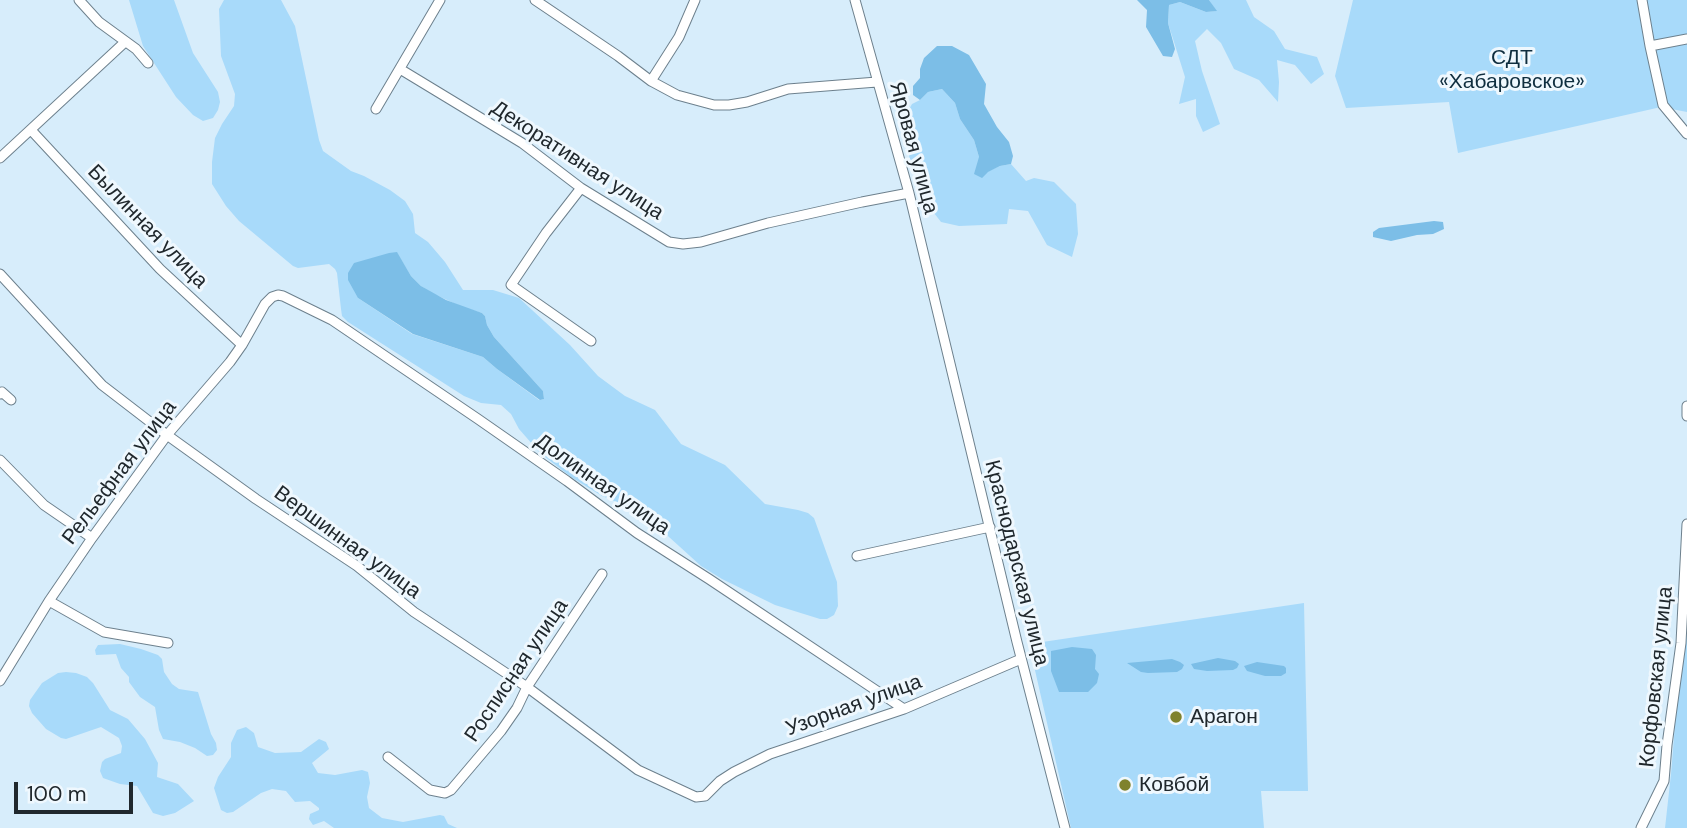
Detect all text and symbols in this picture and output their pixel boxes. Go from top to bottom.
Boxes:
park label: СДТ «Хабаровское» [1439,45,1585,95]
street label: Яровая улица [883,79,943,217]
street label: Декоративная улица [486,96,668,226]
street label: Былинная улица [82,160,212,294]
street label: Рельефная улица [58,396,182,550]
street label: Долинная улица [530,429,674,541]
street label: Краснодарская улица [978,458,1054,668]
street label: Вершинная улица [269,481,425,605]
street label: Корфовская улица [1635,585,1679,769]
street label: Росписная улица [460,595,574,747]
street label: Узорная улица [783,670,925,742]
place label: Арагон [1190,704,1258,730]
marker: Арагон [1168,709,1184,725]
scale bar [18,768,136,812]
place label: Ковбой [1139,772,1209,798]
marker: Ковбой [1117,777,1133,793]
text: 100 m [27,780,87,808]

